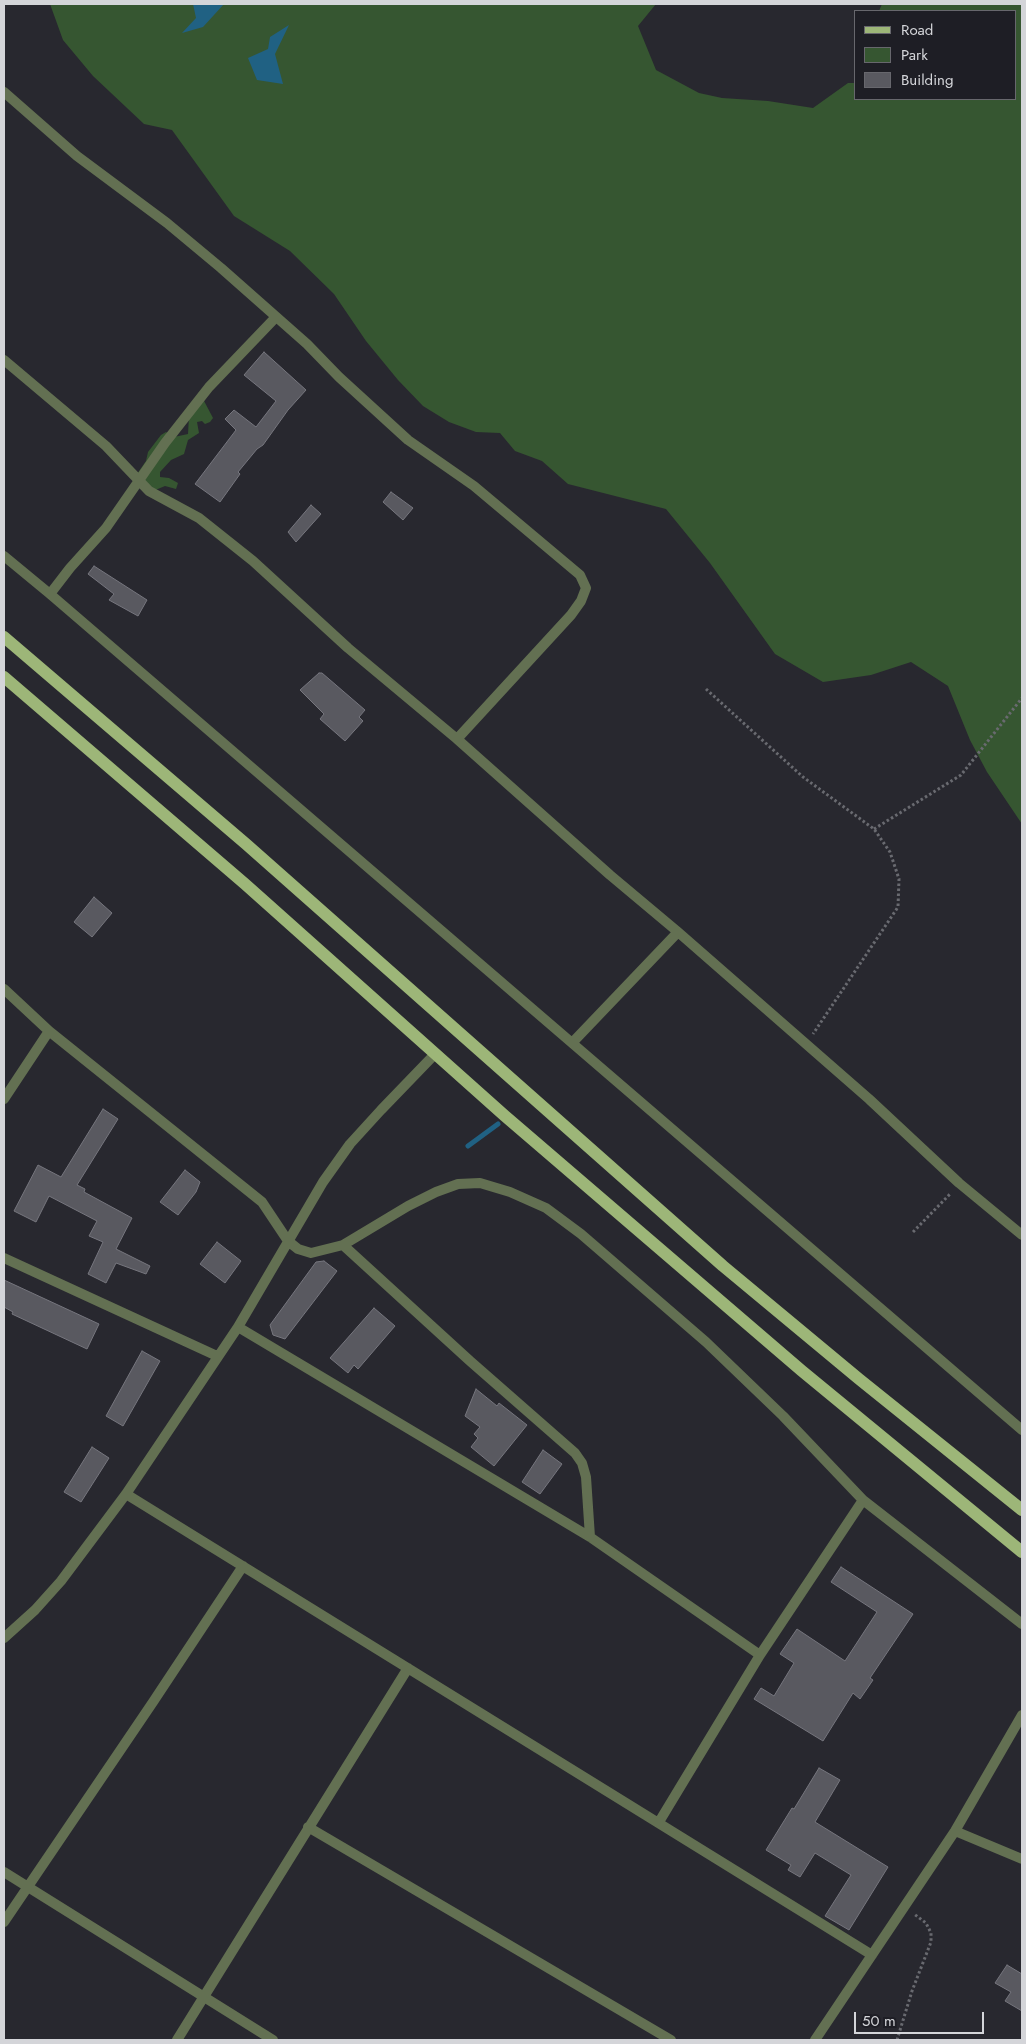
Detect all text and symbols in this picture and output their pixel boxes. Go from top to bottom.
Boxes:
legend [854,10,1016,100]
text: Road [901,19,933,41]
text: Park [901,44,928,66]
text: Building [901,69,953,91]
scale bar [856,2002,986,2034]
text: 50 m [862,2010,896,2032]

